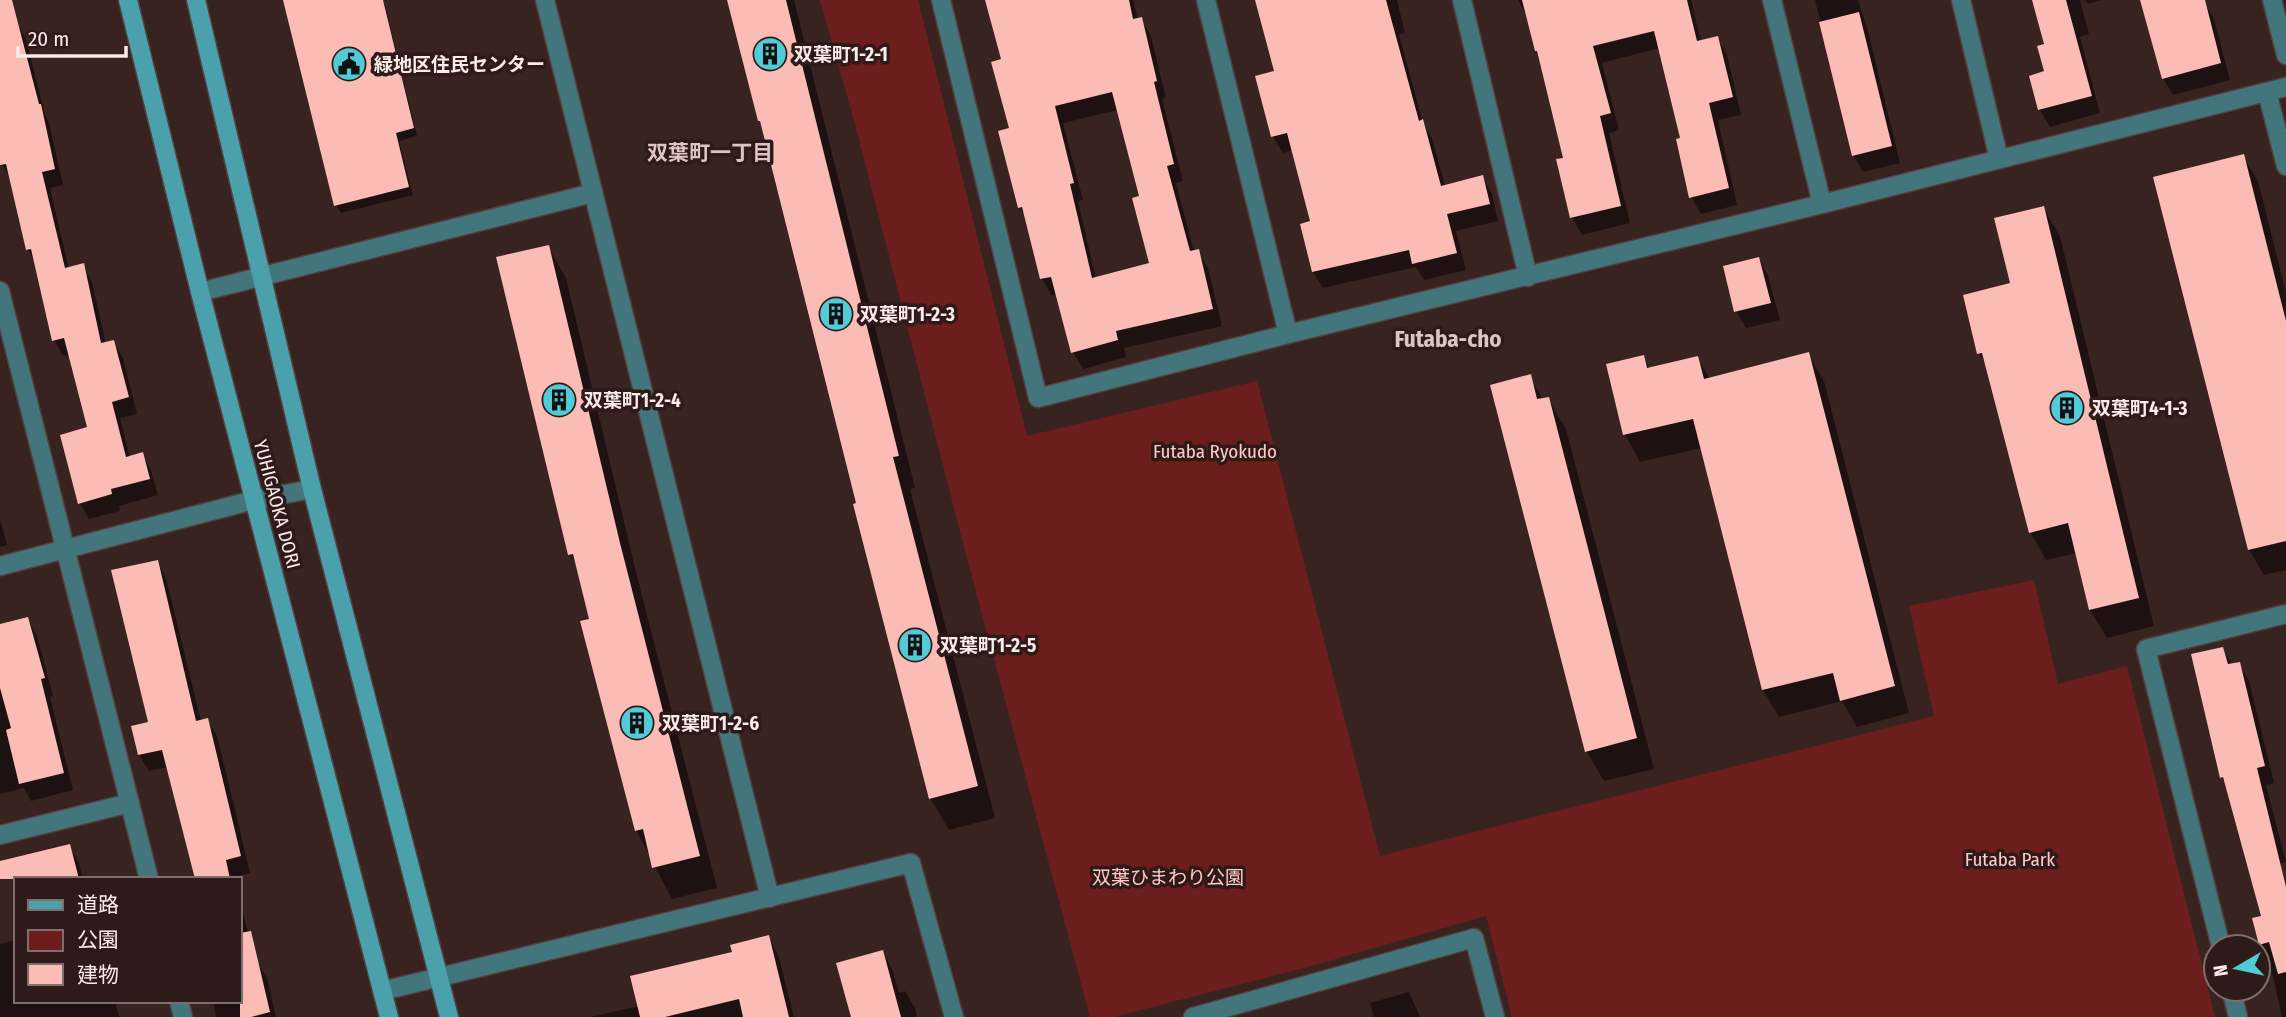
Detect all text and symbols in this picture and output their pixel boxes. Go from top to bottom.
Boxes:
scale bar [18,14,126,58]
text: 20 m [28,26,69,52]
building icon: 双葉町1-2-1 [751,35,789,73]
place label: 双葉町1-2-1 [794,43,888,66]
public building icon: 緑地区住民センター [330,45,368,83]
place label: 緑地区住民センター [374,53,545,76]
district label: 双葉町一丁目 [647,140,773,166]
building icon: 双葉町1-2-3 [817,295,855,333]
place label: 双葉町1-2-3 [860,303,955,326]
district label: Futaba-cho [1394,325,1502,353]
building icon: 双葉町1-2-4 [540,381,578,419]
place label: 双葉町1-2-4 [584,389,681,412]
building icon: 双葉町4-1-3 [2048,389,2086,427]
place label: 双葉町4-1-3 [2092,397,2188,420]
street label: YUHIGAOKA DORI [249,437,305,571]
park label: Futaba Ryokudo [1153,440,1277,463]
building icon: 双葉町1-2-5 [896,626,934,664]
place label: 双葉町1-2-5 [940,634,1036,657]
building icon: 双葉町1-2-6 [618,704,656,742]
place label: 双葉町1-2-6 [662,712,759,735]
park label: Futaba Park [1965,848,2055,871]
park label: 双葉ひまわり公園 [1092,866,1244,889]
legend [14,877,242,1003]
text: 道路 [77,892,119,918]
text: 公園 [77,927,119,953]
north arrow [2202,933,2272,1003]
text: 建物 [77,962,119,988]
text: N [2208,963,2233,978]

